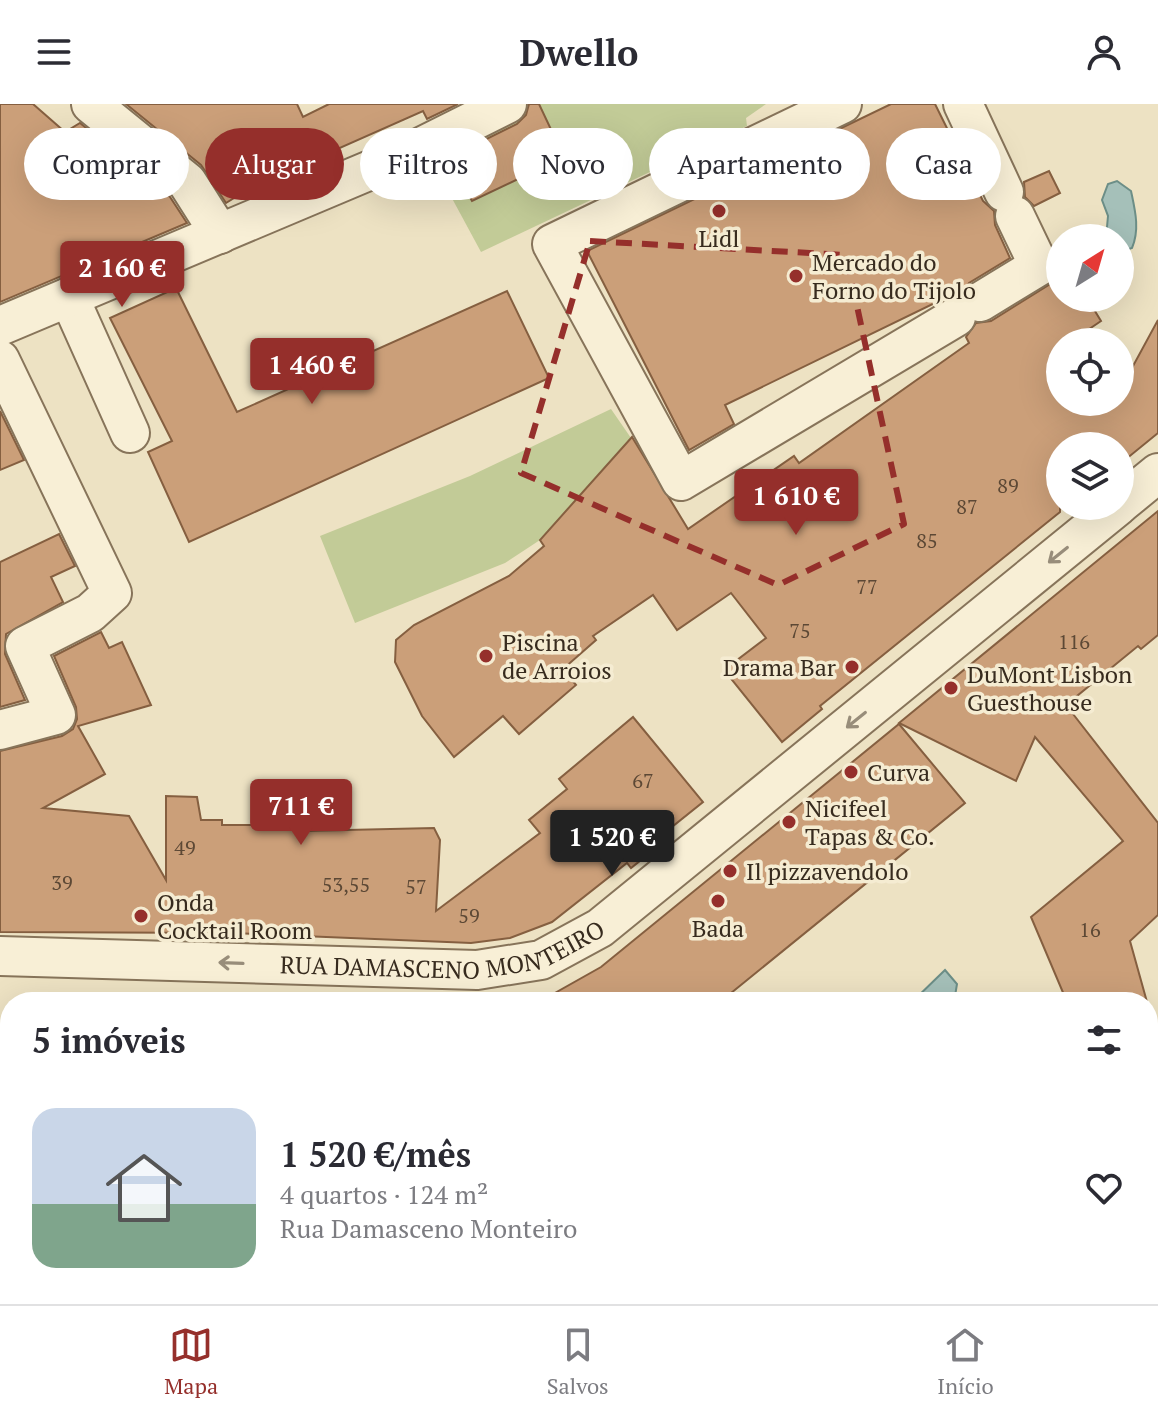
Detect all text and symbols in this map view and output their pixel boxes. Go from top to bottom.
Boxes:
text: Dwello [520,29,638,76]
icon: menu [32,30,76,74]
icon: person [1082,30,1126,74]
chip: Comprar [24,128,189,200]
chip: Alugar [205,128,344,200]
chip: Filtros [360,128,497,200]
chip: Novo [513,128,633,200]
chip: Apartamento [649,128,870,200]
chip: Casa [886,128,1001,200]
marker: Lidl [710,202,728,220]
place label: Lidl [699,222,739,254]
north arrow [1046,224,1134,312]
map controls [1046,224,1134,520]
pin: 2 160 € [48,241,196,309]
place label: Mercado do Forno do Tijolo [812,246,976,306]
text: 2 160 € [78,250,166,284]
marker: Mercado do Forno do Tijolo [787,267,805,285]
button: locate [1046,328,1134,416]
pin: 1 460 € [238,338,386,406]
text: 1 460 € [268,347,356,381]
button: layers [1046,432,1134,520]
pin: 1 610 € [722,469,870,537]
house number: 89 [997,472,1019,499]
text: 1 610 € [752,478,840,512]
house number: 87 [956,493,978,520]
house number: 85 [916,527,938,554]
one-way arrow [1048,546,1068,564]
house number: 77 [856,573,878,600]
house number: 75 [789,617,811,644]
place label: Piscina de Arroios [502,626,612,686]
house number: 116 [1058,628,1090,655]
marker: Piscina de Arroios [477,647,495,665]
place label: Drama Bar [723,651,837,683]
marker: Drama Bar [843,658,861,676]
place label: DuMont Lisbon Guesthouse [967,658,1132,718]
marker: DuMont Lisbon Guesthouse [942,679,960,697]
one-way arrow [846,711,867,728]
place label: Curva [867,756,930,788]
marker: Curva [842,763,860,781]
house number: 67 [632,767,654,794]
pin: 711 € [245,779,357,847]
text: 711 € [268,788,334,822]
place label: Nicifeel Tapas & Co. [805,792,935,852]
pin: 1 520 € [538,810,686,878]
marker: Nicifeel Tapas & Co. [780,813,798,831]
text: 1 520 € [568,819,656,853]
house number: 49 [174,834,196,861]
place label: Il pizzavendolo [746,855,908,887]
marker: Il pizzavendolo [721,862,739,880]
house number: 39 [51,869,73,896]
house number: 53,55 [322,871,370,898]
house number: 57 [405,873,427,900]
place label: Onda Cocktail Room [157,886,312,946]
marker: Bada [709,892,727,910]
house number: 59 [458,902,480,929]
marker: Onda Cocktail Room [132,907,150,925]
place label: Bada [692,912,744,944]
street label: RUA DAMASCENO MONTEIRO [280,913,610,986]
house number: 16 [1079,916,1101,943]
one-way arrow [218,955,245,970]
text: 5 imóveis [32,1018,186,1063]
icon: filters [1082,1018,1126,1062]
text: 1 520 €/mês [280,1132,471,1177]
icon: home [96,1140,192,1236]
icon: heart [1082,1166,1126,1210]
text: 4 quartos · 124 m² [280,1177,488,1211]
text: Rua Damasceno Monteiro [280,1211,577,1245]
tab: Mapa [164,1323,218,1400]
tab: Salvos [547,1323,609,1400]
tab: Início [937,1323,994,1400]

